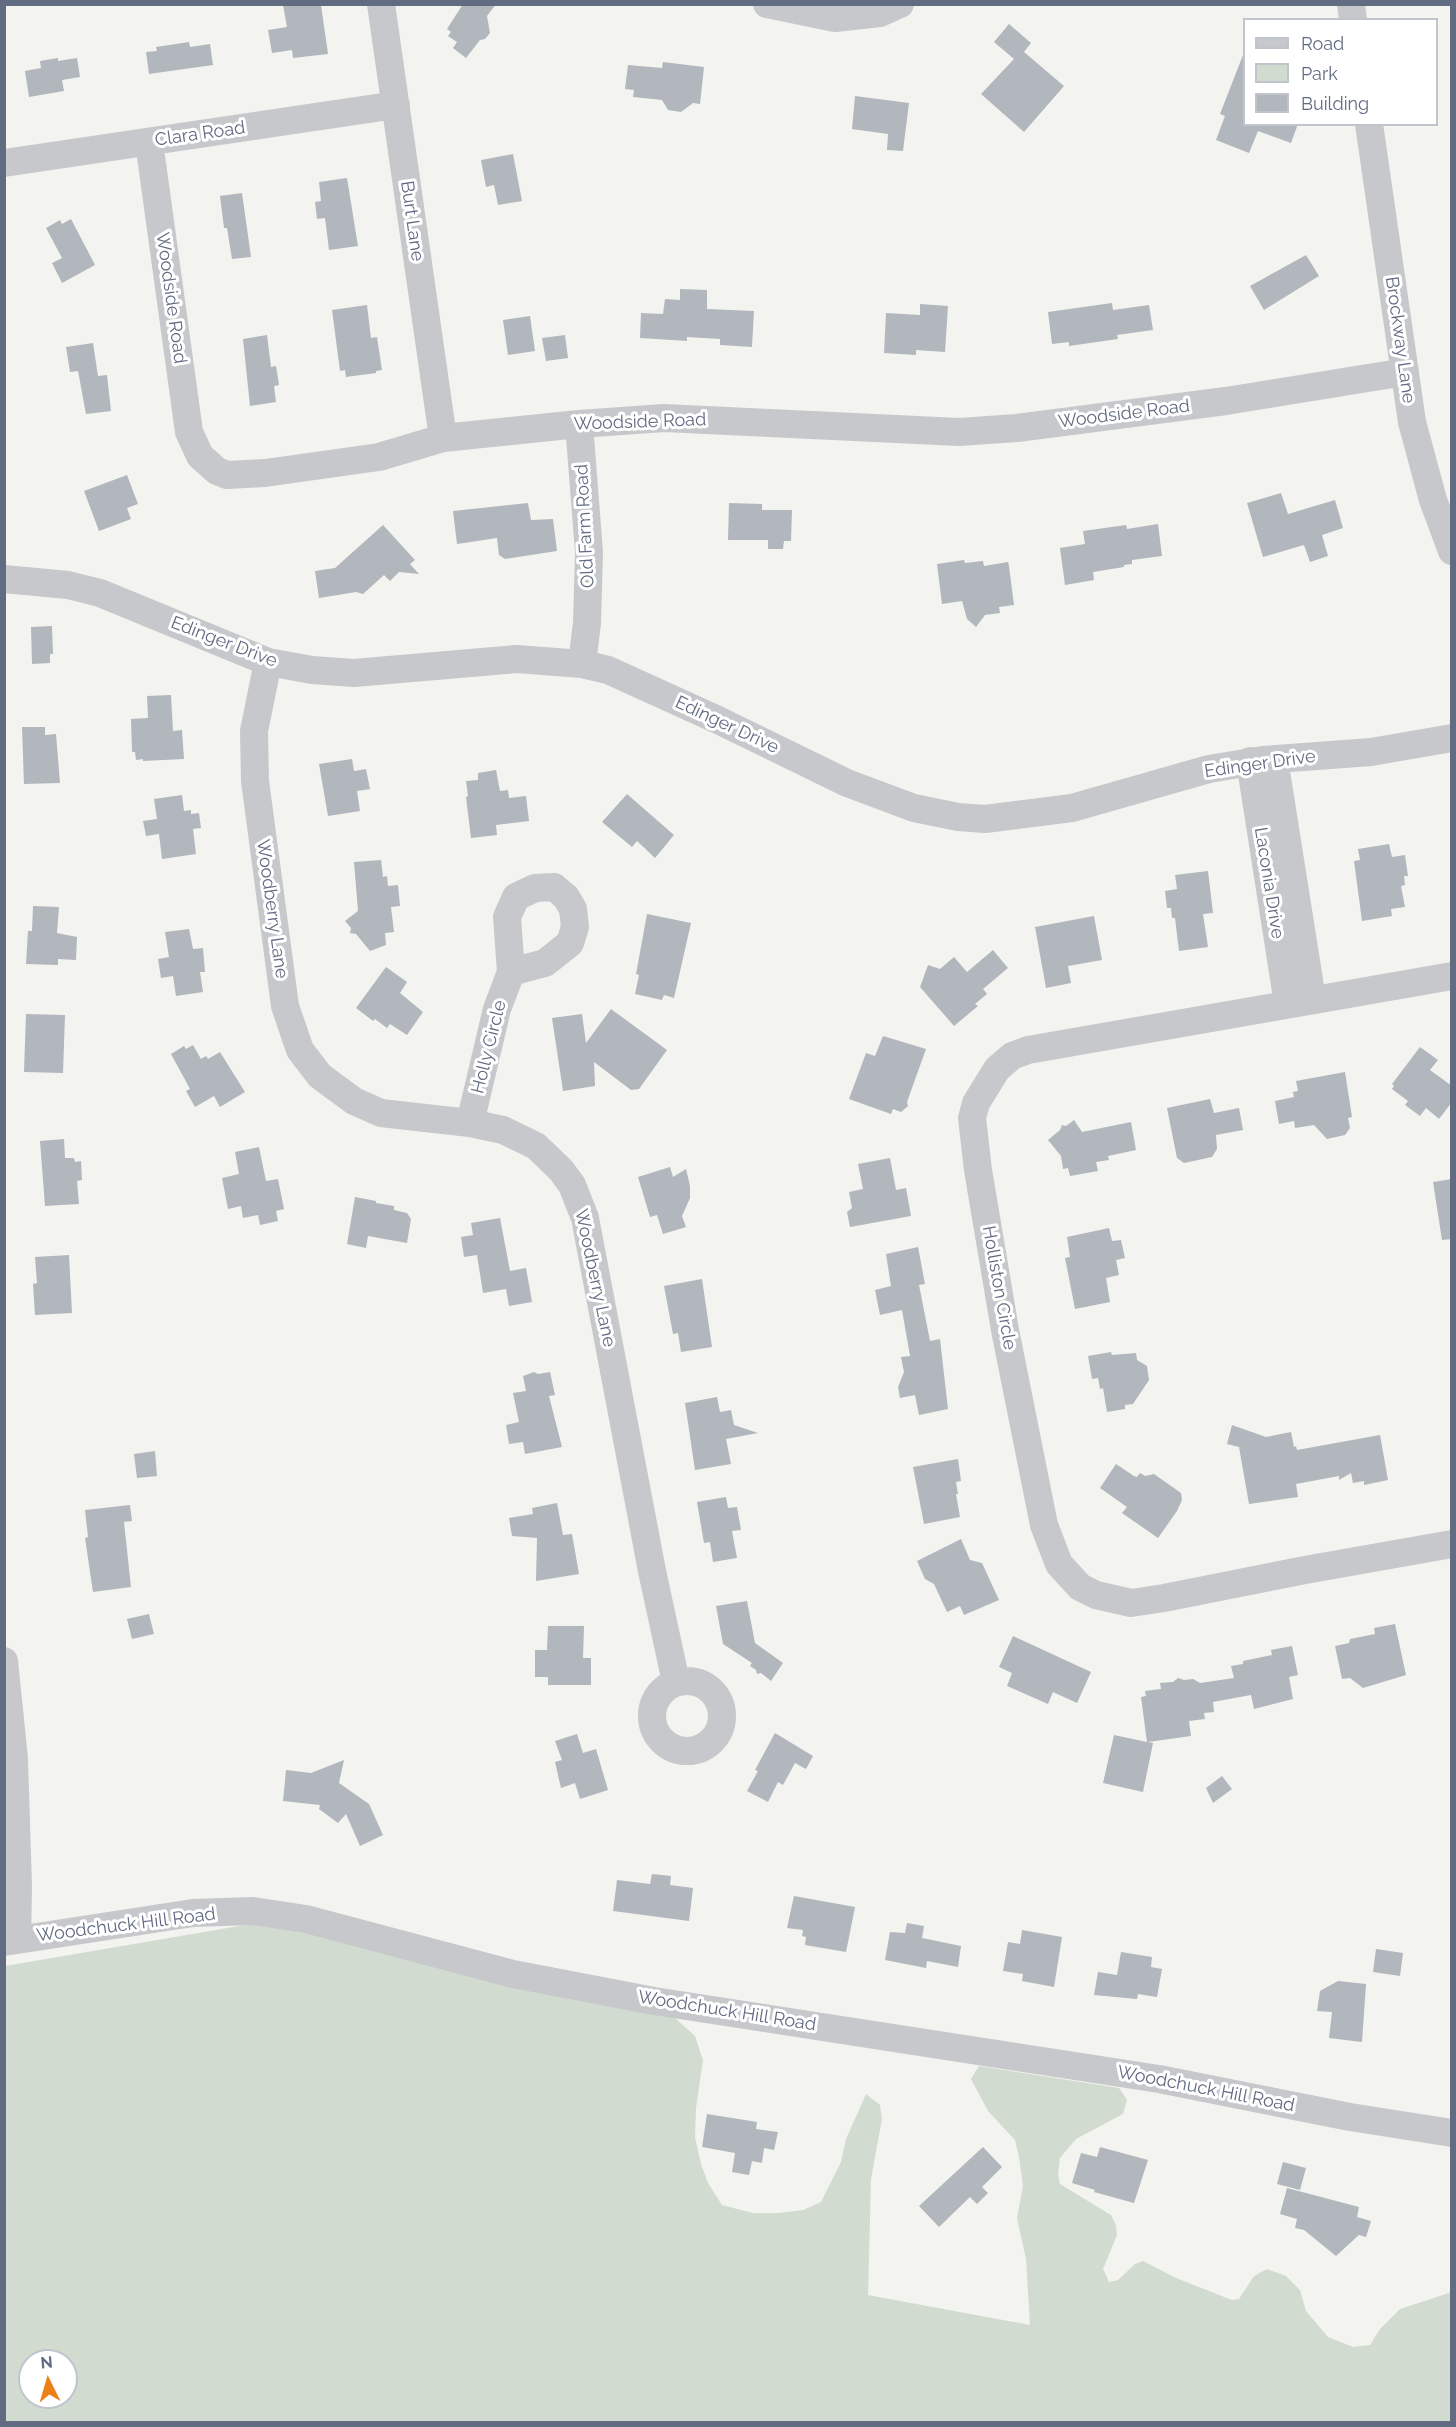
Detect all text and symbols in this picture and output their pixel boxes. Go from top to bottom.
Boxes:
legend [1243,18,1438,126]
text: Road [1301,33,1344,54]
text: Park [1301,63,1338,84]
text: Building [1301,93,1369,114]
street label: Clara Road [153,117,247,151]
street label: Burt Lane [396,179,428,263]
street label: Woodside Road [151,231,191,365]
street label: Brockway Lane [1380,275,1420,405]
street label: Woodside Road [1057,395,1191,433]
street label: Woodside Road [573,409,707,435]
street label: Old Farm Road [571,463,599,589]
street label: Edinger Drive [168,612,280,672]
street label: Edinger Drive [672,692,782,758]
street label: Edinger Drive [1203,746,1317,782]
street label: Laconia Drive [1250,826,1288,940]
street label: Woodberry Lane [252,838,292,980]
street label: Holly Circle [467,998,511,1096]
street label: Woodberry Lane [570,1207,620,1349]
street label: Holliston Circle [977,1224,1021,1352]
street label: Woodchuck Hill Road [35,1903,217,1947]
street label: Woodchuck Hill Road [636,1986,818,2036]
street label: Woodchuck Hill Road [1116,2061,1296,2117]
north arrow [18,2349,78,2409]
text: N [40,2353,53,2373]

